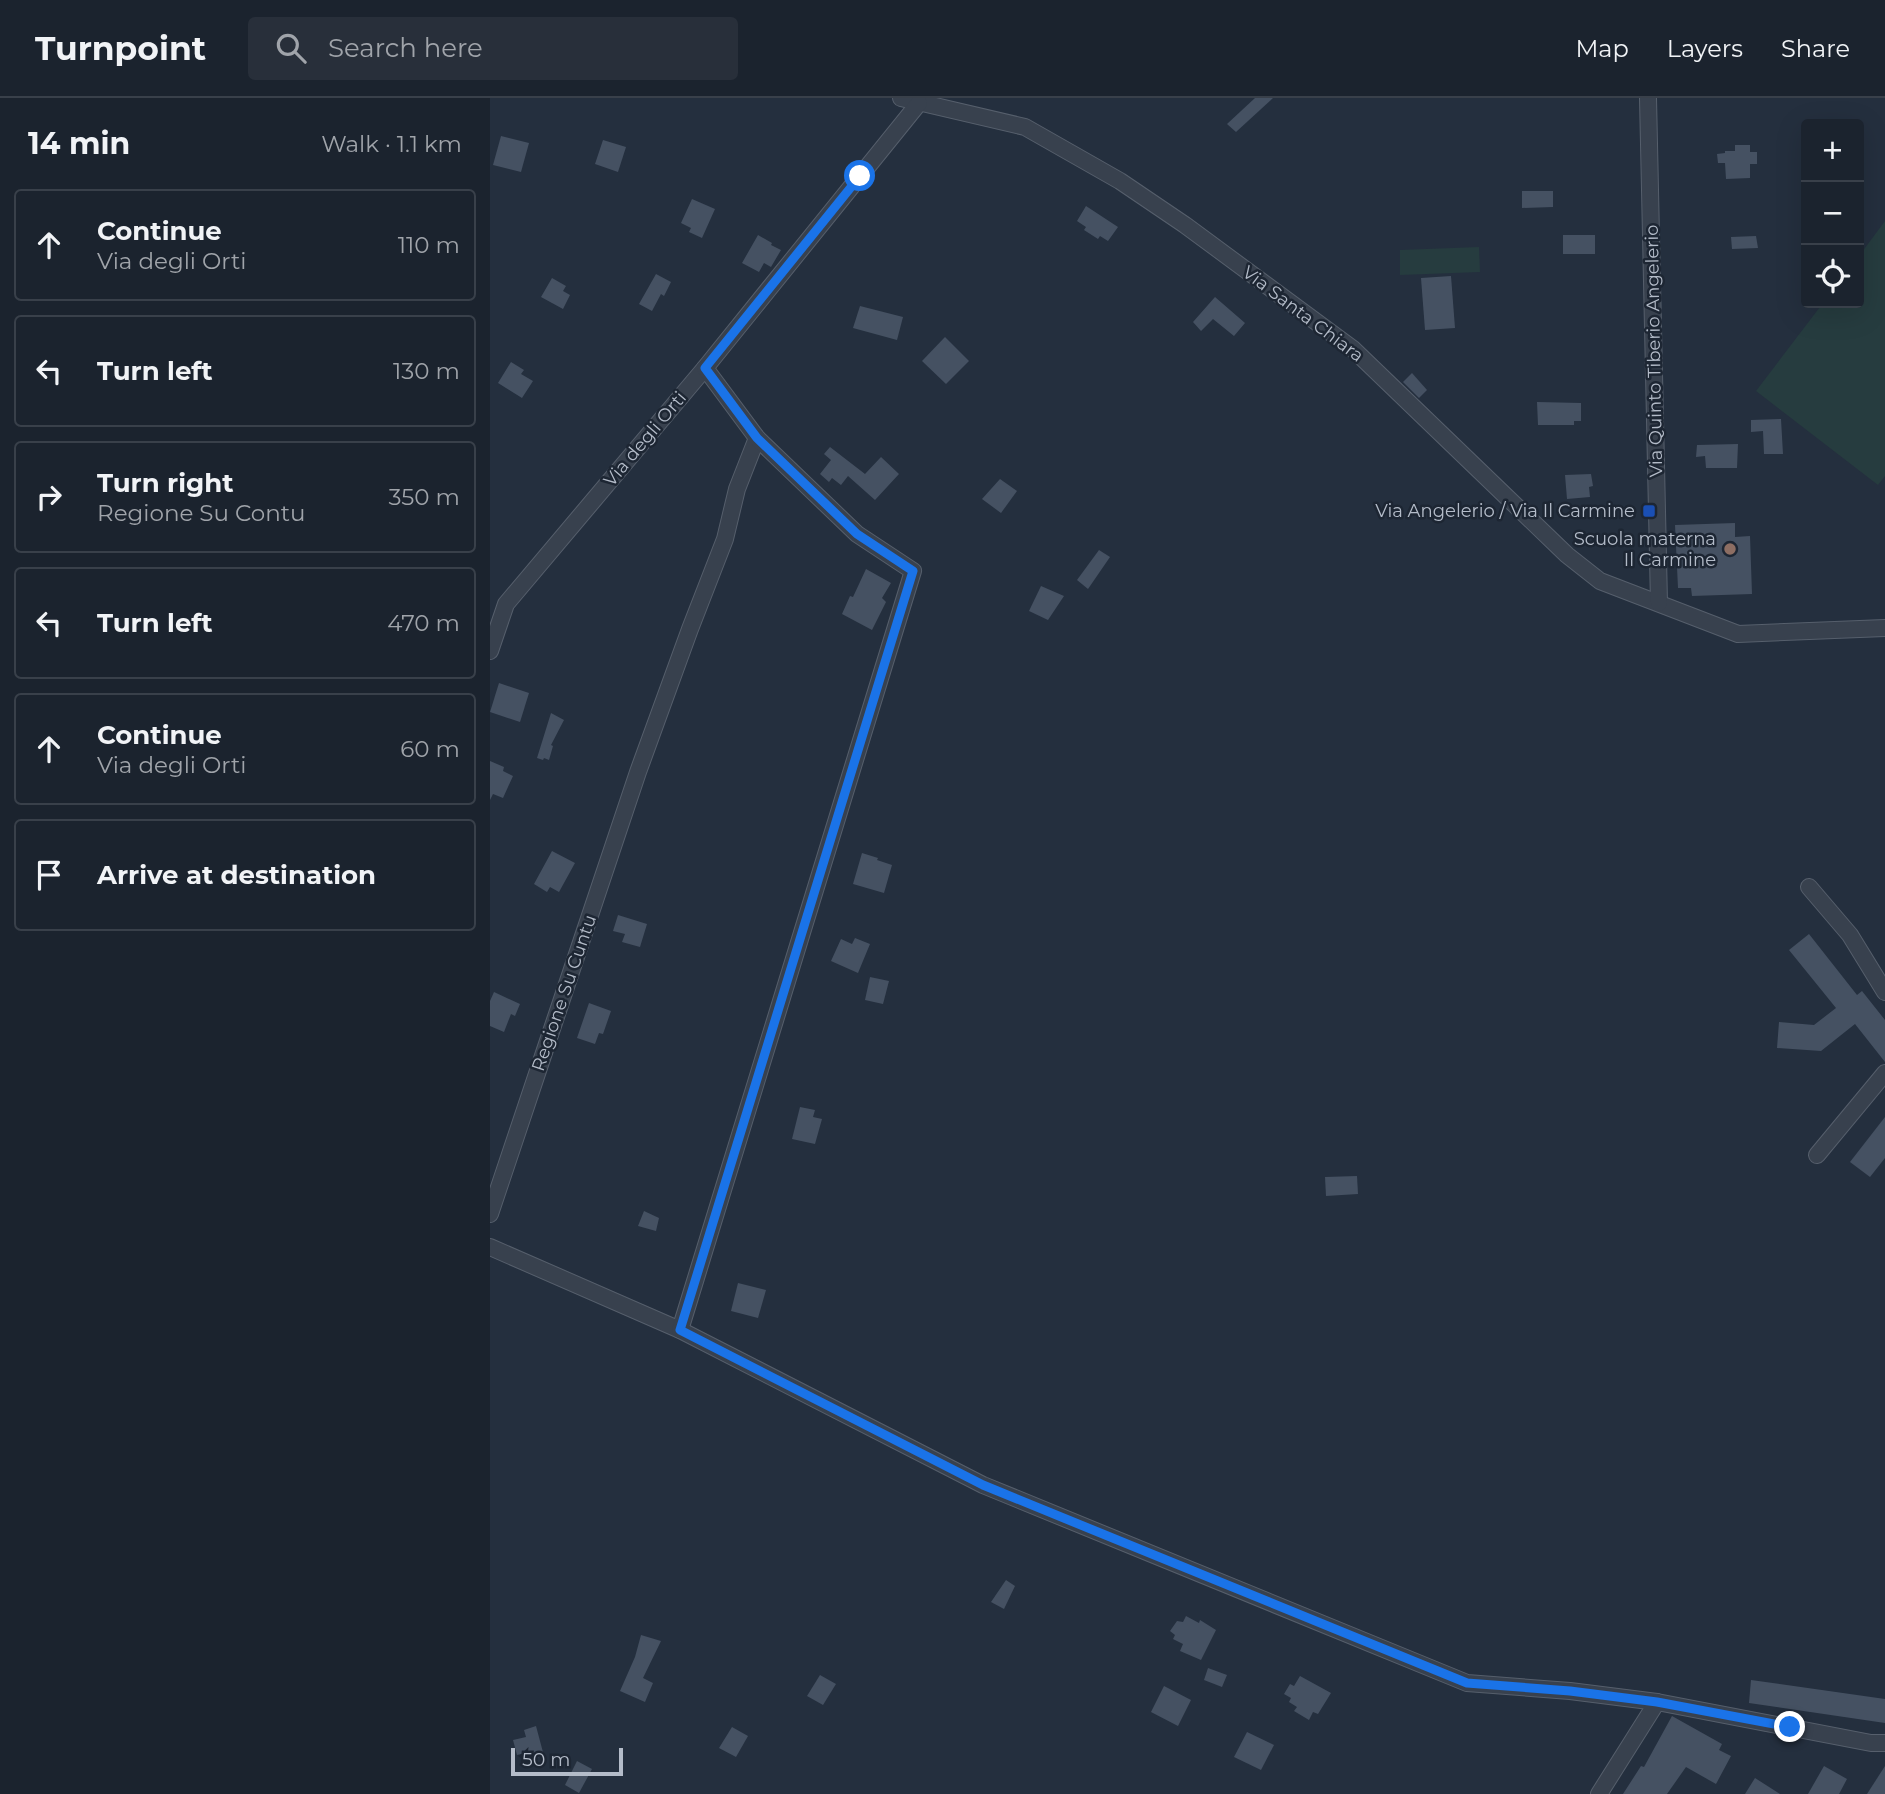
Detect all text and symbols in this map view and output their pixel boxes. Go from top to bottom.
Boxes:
search box [248,17,738,80]
text: Turnpoint [35,28,206,68]
icon: search [272,29,310,67]
text: Search here [328,32,483,64]
text: Map [1575,34,1629,63]
text: Layers [1667,34,1743,63]
text: Share [1781,34,1850,63]
map controls [1801,119,1864,308]
button: + [1801,119,1864,182]
text: 14 min [28,125,130,162]
text: Walk · 1.1 km [321,130,462,158]
route start [844,160,875,191]
button: − [1801,182,1864,245]
text: Continue [97,215,222,247]
street label: Via Quinto Tiberio Angelerio [1641,224,1667,478]
icon: ahead [30,226,68,264]
text: 110 m [398,231,460,259]
button: locate [1801,245,1864,308]
text: Via degli Orti [97,247,246,275]
street label: Via Santa Chiara [1238,261,1368,367]
icon: left [30,352,68,390]
text: Turn left [97,355,213,387]
text: 130 m [393,357,460,385]
street label: Via degli Orti [599,387,691,491]
text: Turn right [97,467,233,499]
icon: right [30,478,68,516]
text: 350 m [389,483,460,511]
text: Regione Su Contu [97,499,306,527]
place label: Via Angelerio / Via Il Carmine [1375,500,1635,522]
marker: Via Angelerio / Via Il Carmine [1641,503,1657,519]
place label: Scuola materna Il Carmine [1574,528,1716,571]
marker: Scuola materna Il Carmine [1722,541,1738,557]
icon: left [30,604,68,642]
text: Turn left [97,607,213,639]
text: 470 m [387,609,460,637]
text: Continue [97,719,222,751]
icon: ahead [30,730,68,768]
text: 60 m [400,735,460,763]
text: Via degli Orti [97,751,246,779]
icon: arrive [30,856,68,894]
text: Arrive at destination [97,859,376,891]
street label: Regione Su Cuntu [527,912,601,1074]
route end [1774,1711,1805,1742]
scale bar [511,1745,623,1777]
text: 50 m [522,1748,570,1771]

